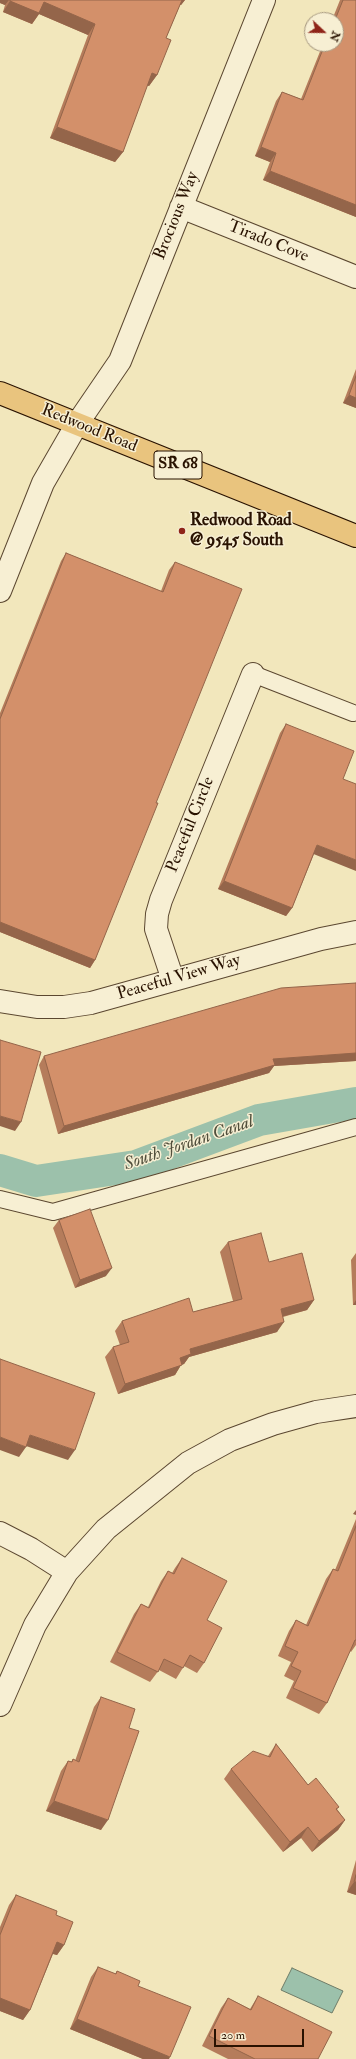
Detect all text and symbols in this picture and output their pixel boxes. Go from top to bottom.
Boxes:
north arrow [304,12,344,52]
text: N [327,29,343,43]
street label: Brocious Way [150,169,204,263]
street label: Tirado Cove [225,217,311,267]
street label: Redwood Road [38,400,140,458]
road number: SR 68 [154,451,202,479]
place label: Redwood Road @ 9545 South [190,511,292,551]
marker: Redwood Road @ 9545 South [177,526,187,536]
street label: Peaceful Circle [163,774,219,876]
street label: Peaceful View Way [115,951,243,1005]
water label: South Jordan Canal [122,1112,256,1176]
scale bar [216,2021,306,2047]
text: 20 m [221,2028,245,2043]

